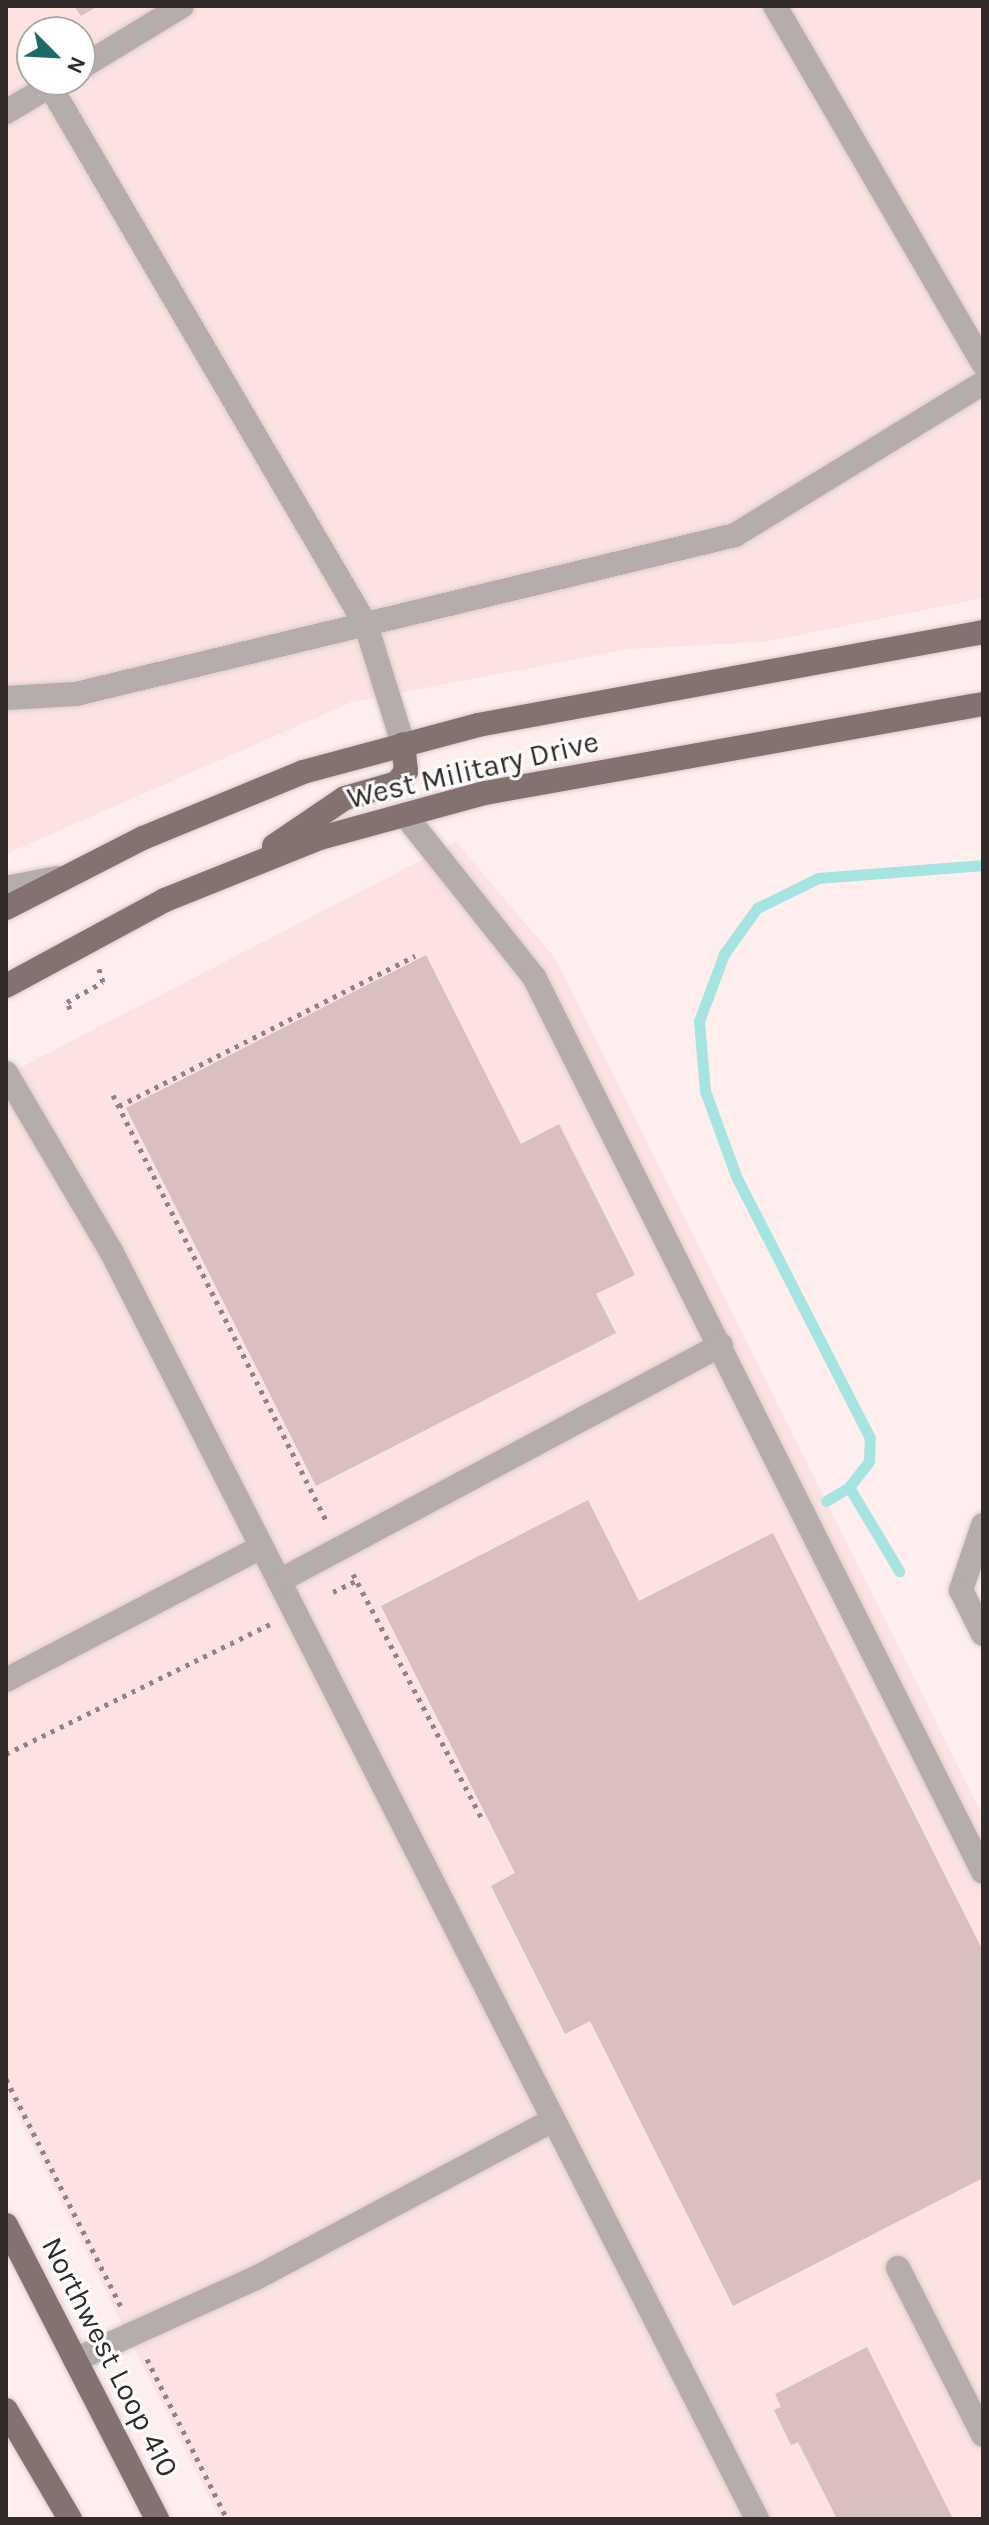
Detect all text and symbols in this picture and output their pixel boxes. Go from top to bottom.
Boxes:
north arrow [16,16,96,96]
text: N [61,52,91,77]
street label: West Military Drive [344,724,602,816]
street label: Northwest Loop 410 [34,2231,186,2483]

